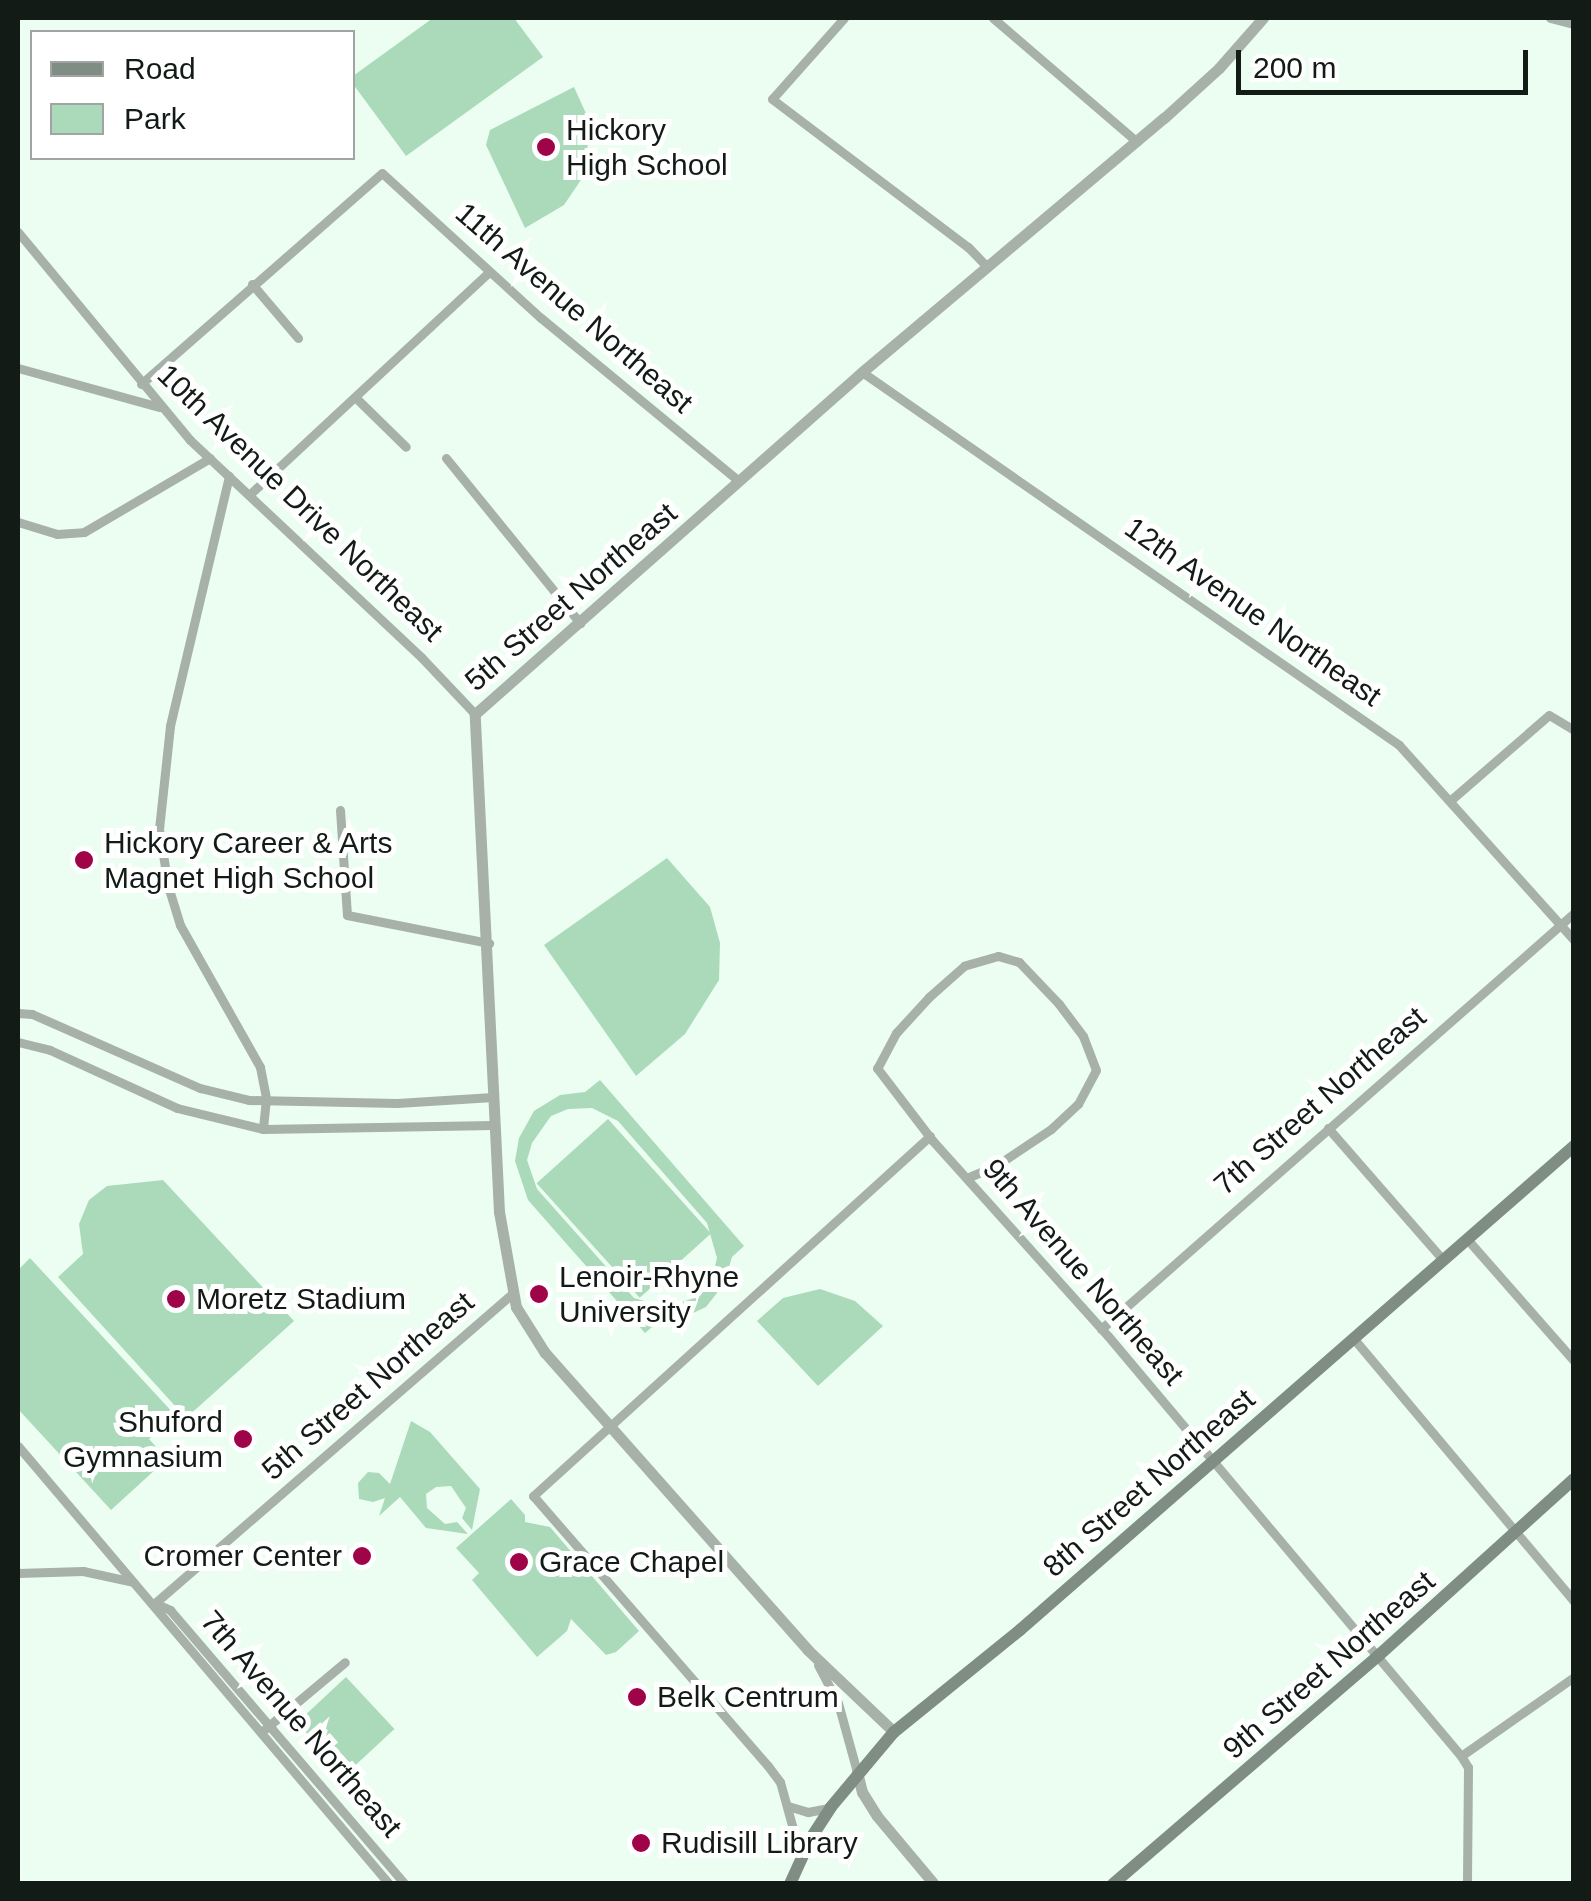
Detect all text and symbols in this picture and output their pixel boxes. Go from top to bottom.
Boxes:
legend [30,30,355,160]
scale bar [1241,30,1534,92]
text: 200 m [1253,51,1336,84]
text: Road [124,52,196,85]
text: Park [124,102,186,135]
place label: Hickory High School [566,112,728,182]
marker: Hickory High School [535,136,557,158]
street label: 11th Avenue Northeast [447,195,701,421]
street label: 10th Avenue Drive Northeast [149,356,451,650]
street label: 5th Street Northeast [458,495,684,699]
street label: 12th Avenue Northeast [1117,509,1389,715]
place label: Hickory Career & Arts Magnet High School [104,825,394,896]
marker: Hickory Career & Arts Magnet High School [73,849,95,871]
street label: 7th Street Northeast [1207,999,1433,1203]
street label: 9th Avenue Northeast [974,1151,1192,1393]
place label: Lenoir-Rhyne University [559,1259,739,1330]
place label: Moretz Stadium [196,1281,406,1317]
marker: Lenoir-Rhyne University [528,1283,550,1305]
street label: 5th Street Northeast [255,1284,481,1488]
marker: Moretz Stadium [165,1288,187,1310]
street label: 8th Street Northeast [1036,1381,1262,1585]
place label: Shuford Gymnasium [63,1404,223,1474]
marker: Shuford Gymnasium [232,1428,254,1450]
place label: Cromer Center [144,1538,342,1574]
place label: Grace Chapel [539,1544,724,1580]
marker: Cromer Center [351,1545,373,1567]
marker: Grace Chapel [508,1551,530,1573]
street label: 9th Street Northeast [1216,1563,1442,1767]
street label: 7th Avenue Northeast [192,1603,410,1845]
place label: Belk Centrum [657,1679,839,1715]
marker: Belk Centrum [626,1686,648,1708]
place label: Rudisill Library [661,1825,858,1861]
marker: Rudisill Library [630,1832,652,1854]

